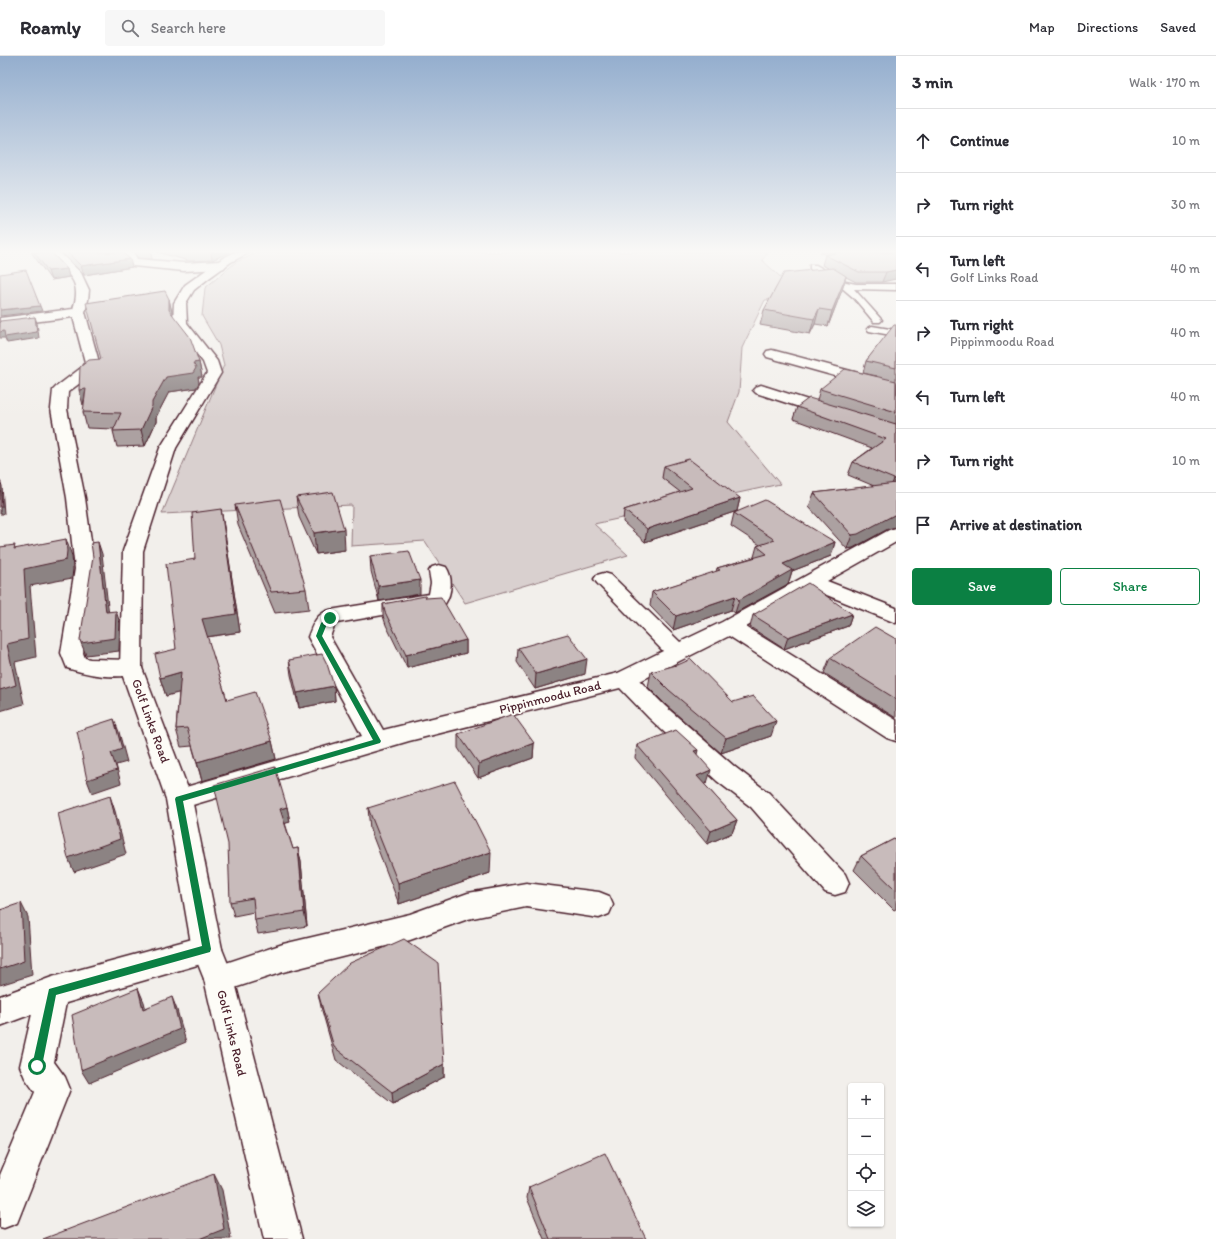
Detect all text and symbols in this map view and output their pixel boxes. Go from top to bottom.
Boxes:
search box [105,10,385,46]
text: Roamly [20,16,81,39]
icon: search [119,17,141,39]
text: Search here [151,19,226,37]
text: Map [1029,19,1055,36]
text: Directions [1077,19,1138,36]
text: Saved [1160,19,1196,36]
text: 3 min [912,72,953,92]
text: Walk · 170 m [1129,75,1200,90]
icon: ahead [912,130,934,152]
text: Continue [950,132,1009,150]
text: 10 m [1172,133,1200,148]
icon: right [912,194,934,216]
text: Turn right [950,196,1014,214]
text: 30 m [1171,197,1200,212]
text: Turn left [950,252,1005,270]
icon: left [912,258,934,280]
text: 40 m [1170,261,1200,276]
text: Golf Links Road [950,270,1038,285]
text: Turn right [950,316,1014,334]
icon: right [912,322,934,344]
text: 40 m [1170,325,1200,340]
text: Pippinmoodu Road [950,334,1054,349]
icon: left [912,386,934,408]
text: Turn left [950,388,1005,406]
text: 40 m [1170,389,1200,404]
icon: right [912,450,934,472]
text: Turn right [950,452,1014,470]
text: 10 m [1172,453,1200,468]
icon: arrive [912,514,934,536]
text: Arrive at destination [950,516,1082,534]
button: Save [912,568,1052,605]
button: Share [1060,568,1200,605]
route end [321,609,339,627]
street label: Golf Links Road [129,677,173,765]
street label: Pippinmoodu Road [498,677,602,717]
street label: Golf Links Road [214,988,250,1078]
route start [28,1057,46,1075]
map controls [848,1083,884,1227]
button: + [848,1083,884,1119]
button: − [848,1119,884,1155]
button: locate [848,1155,884,1191]
button: layers [848,1191,884,1227]

